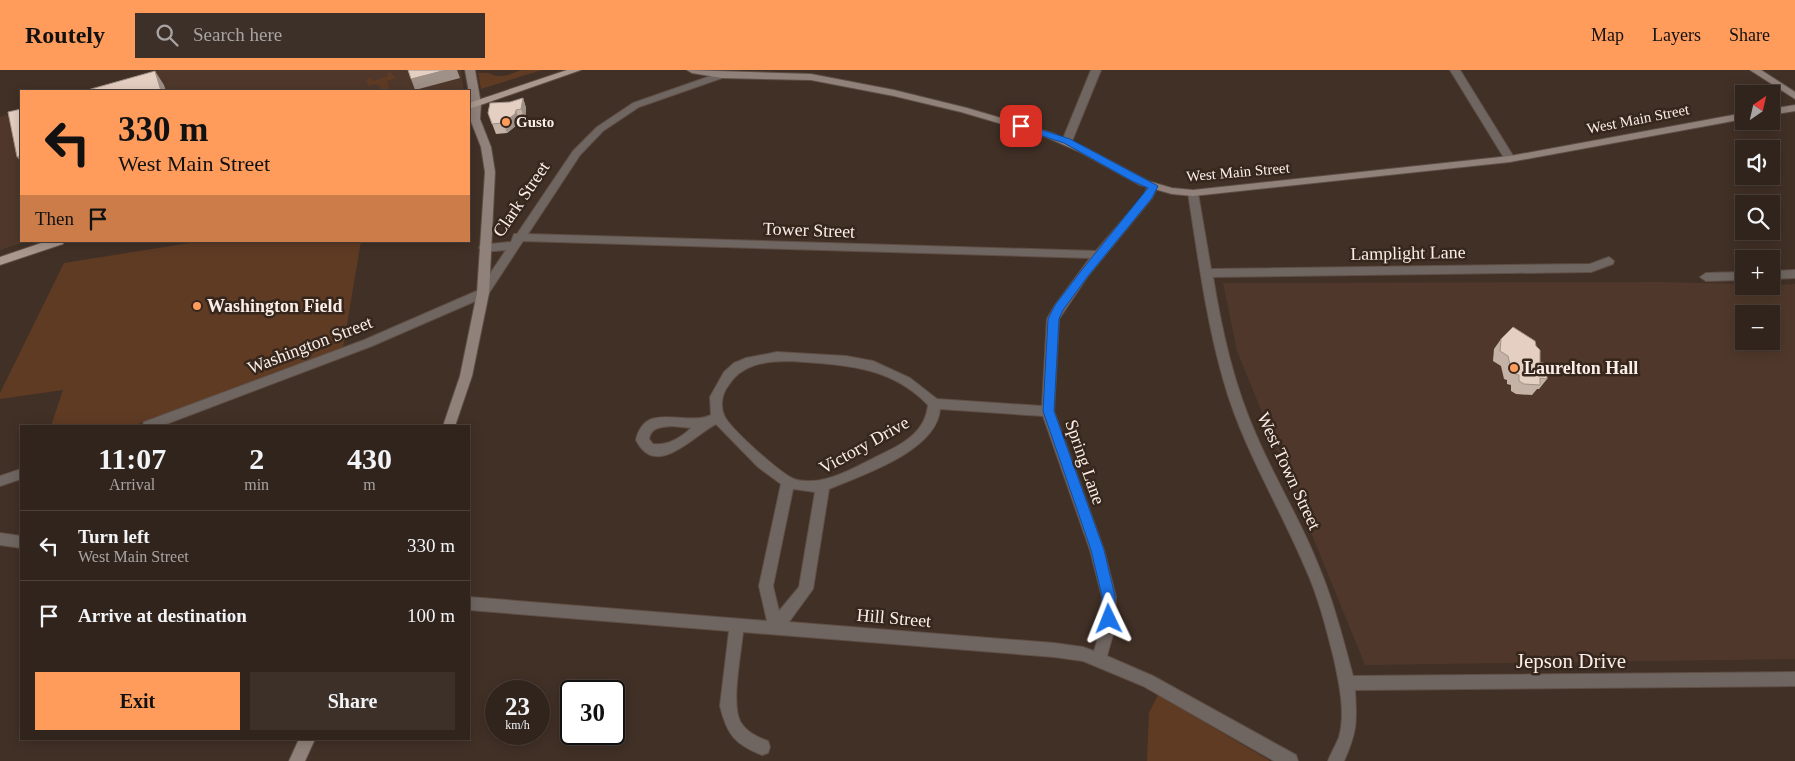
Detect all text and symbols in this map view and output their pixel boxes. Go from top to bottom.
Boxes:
search box [135,13,485,58]
icon: search [153,21,181,49]
text: Routely [25,22,105,48]
text: Search here [193,24,282,45]
text: Map [1591,25,1624,45]
text: Layers [1652,25,1701,45]
text: Share [1729,25,1770,45]
north arrow [1735,85,1780,130]
map controls [1735,85,1780,350]
street label: West Main Street [1586,101,1691,137]
pin [1000,105,1042,147]
icon: left [35,110,100,175]
text: 330 m [118,110,208,149]
icon: arrive [1007,112,1035,140]
place label: Gusto [516,114,554,130]
marker: Gusto [500,116,512,128]
button: sound [1735,140,1780,185]
text: West Main Street [118,151,270,176]
street label: Clark Street [489,158,553,240]
street label: West Main Street [1186,159,1291,184]
button: search [1735,195,1780,240]
icon: arrive [84,205,112,233]
text: Then [35,208,74,229]
street label: Tower Street [763,218,855,242]
street label: Lamplight Lane [1350,242,1466,264]
button: + [1735,250,1780,295]
place label: Washington Field [207,296,343,316]
marker: Washington Field [191,300,203,312]
button: − [1735,305,1780,350]
street label: Washington Street [245,312,375,378]
place label: Laurelton Hall [1524,358,1638,378]
marker: Laurelton Hall [1508,362,1520,374]
street label: West Town Street [1253,409,1325,533]
street label: Victory Drive [816,412,912,478]
street label: Spring Lane [1061,417,1109,507]
text: 11:07 [98,442,166,475]
text: 2 [249,442,264,475]
text: 430 [347,442,392,475]
text: Arrival [109,476,155,493]
text: min [244,476,269,493]
text: m [363,476,376,493]
text: Turn left [78,526,150,547]
icon: left [35,532,63,560]
text: 330 m [407,535,455,556]
text: West Main Street [78,548,189,565]
position arrow [1082,592,1134,644]
icon: arrive [35,602,63,630]
text: Arrive at destination [78,605,247,626]
text: 100 m [407,605,455,626]
street label: Hill Street [856,605,932,631]
street label: Jepson Drive [1516,649,1626,673]
button: Exit [35,672,240,730]
button: Share [250,672,455,730]
speed limit sign: 30 [560,680,625,745]
text: 23 [505,693,530,720]
text: km/h [505,718,530,732]

